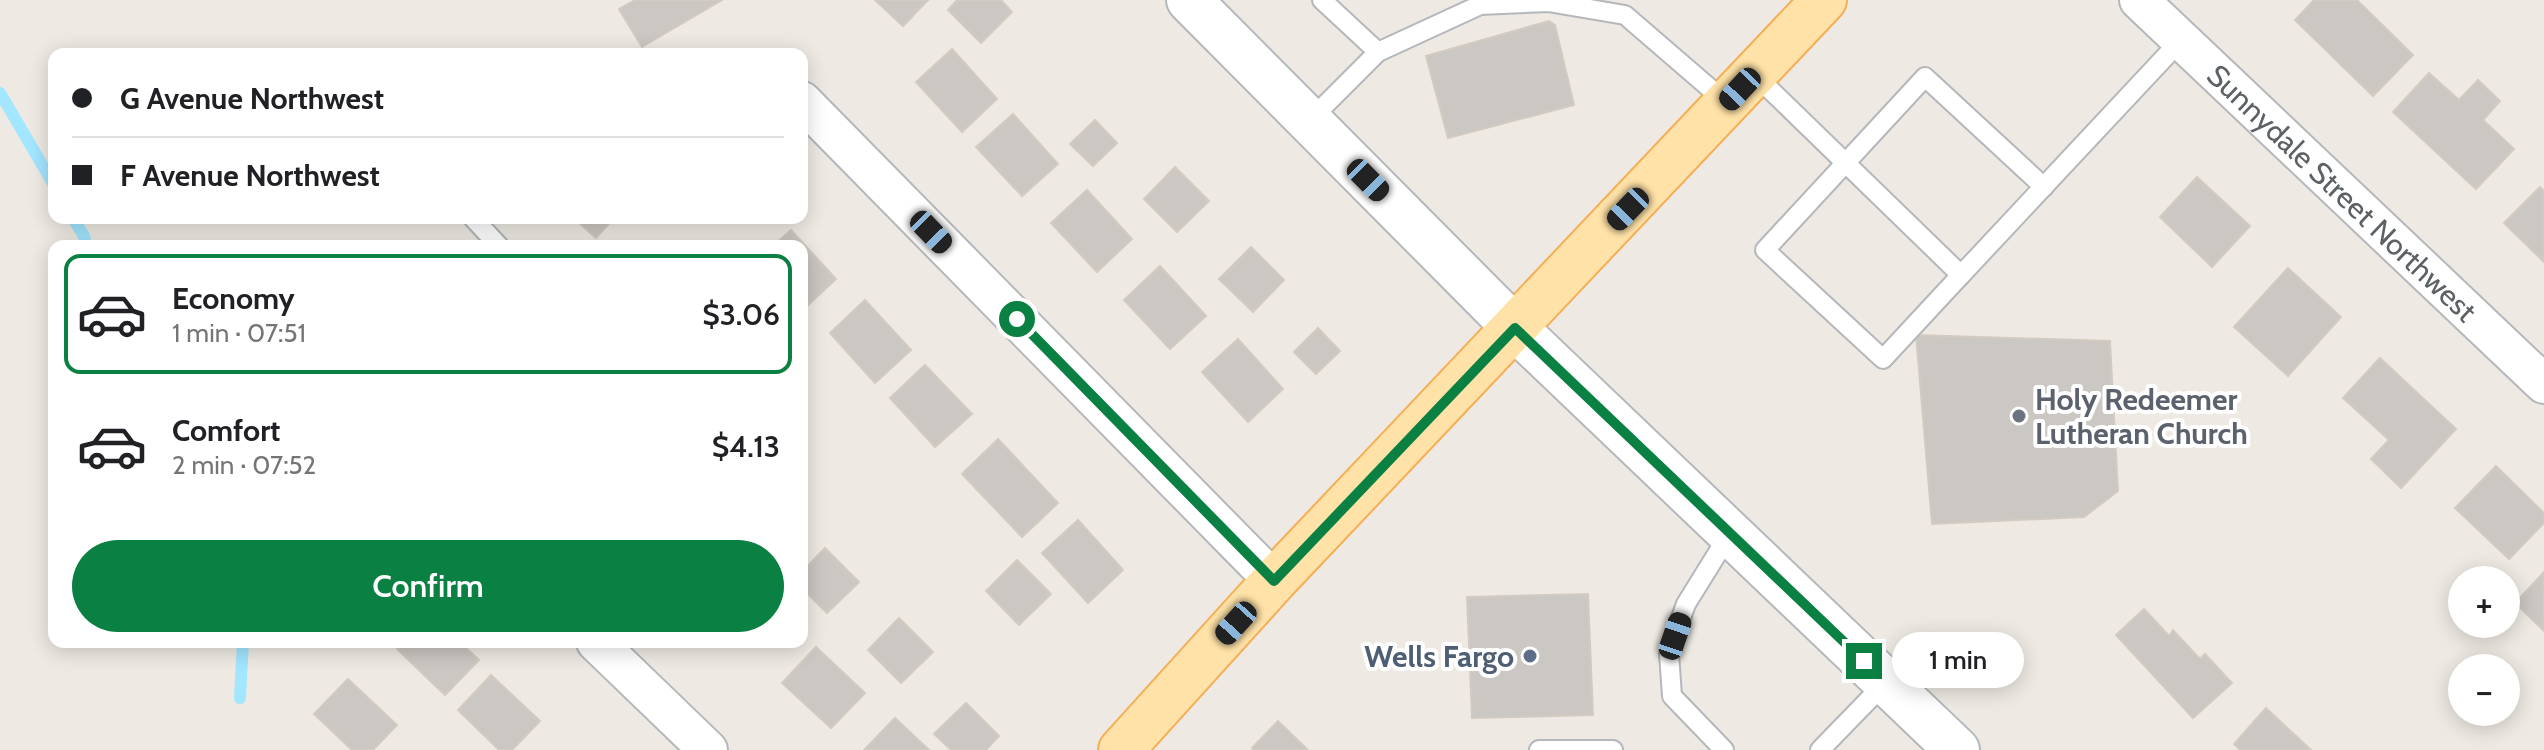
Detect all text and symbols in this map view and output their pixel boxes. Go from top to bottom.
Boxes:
street label: Sunnydale Street Northwest [2200,56,2485,329]
car [1715,63,1765,115]
text: G Avenue Northwest [120,80,384,117]
car [1343,155,1393,205]
text: F Avenue Northwest [120,157,380,194]
car [1603,183,1653,235]
car [906,206,956,258]
icon: car [76,278,148,350]
text: Economy [172,280,295,317]
text: $3.06 [702,296,780,333]
route start [999,301,1035,337]
text: 1 min · 07:51 [172,317,306,349]
place label: Holy Redeemer Lutheran Church [2035,381,2248,452]
marker: Holy Redeemer Lutheran Church [2010,407,2028,425]
icon: car [76,410,148,482]
text: Comfort [172,412,280,449]
text: $4.13 [712,428,780,465]
text: 2 min · 07:52 [172,449,316,481]
button: Confirm [72,540,784,632]
map controls [2448,566,2520,726]
button: + [2448,566,2520,638]
car [1211,597,1261,649]
car [1656,609,1694,663]
callout: 1 min [1892,633,2024,689]
place label: Wells Fargo [1364,638,1514,675]
route end [1846,643,1882,679]
text: 1 min [1929,644,1987,676]
marker: Wells Fargo [1521,647,1539,665]
button: − [2448,654,2520,726]

